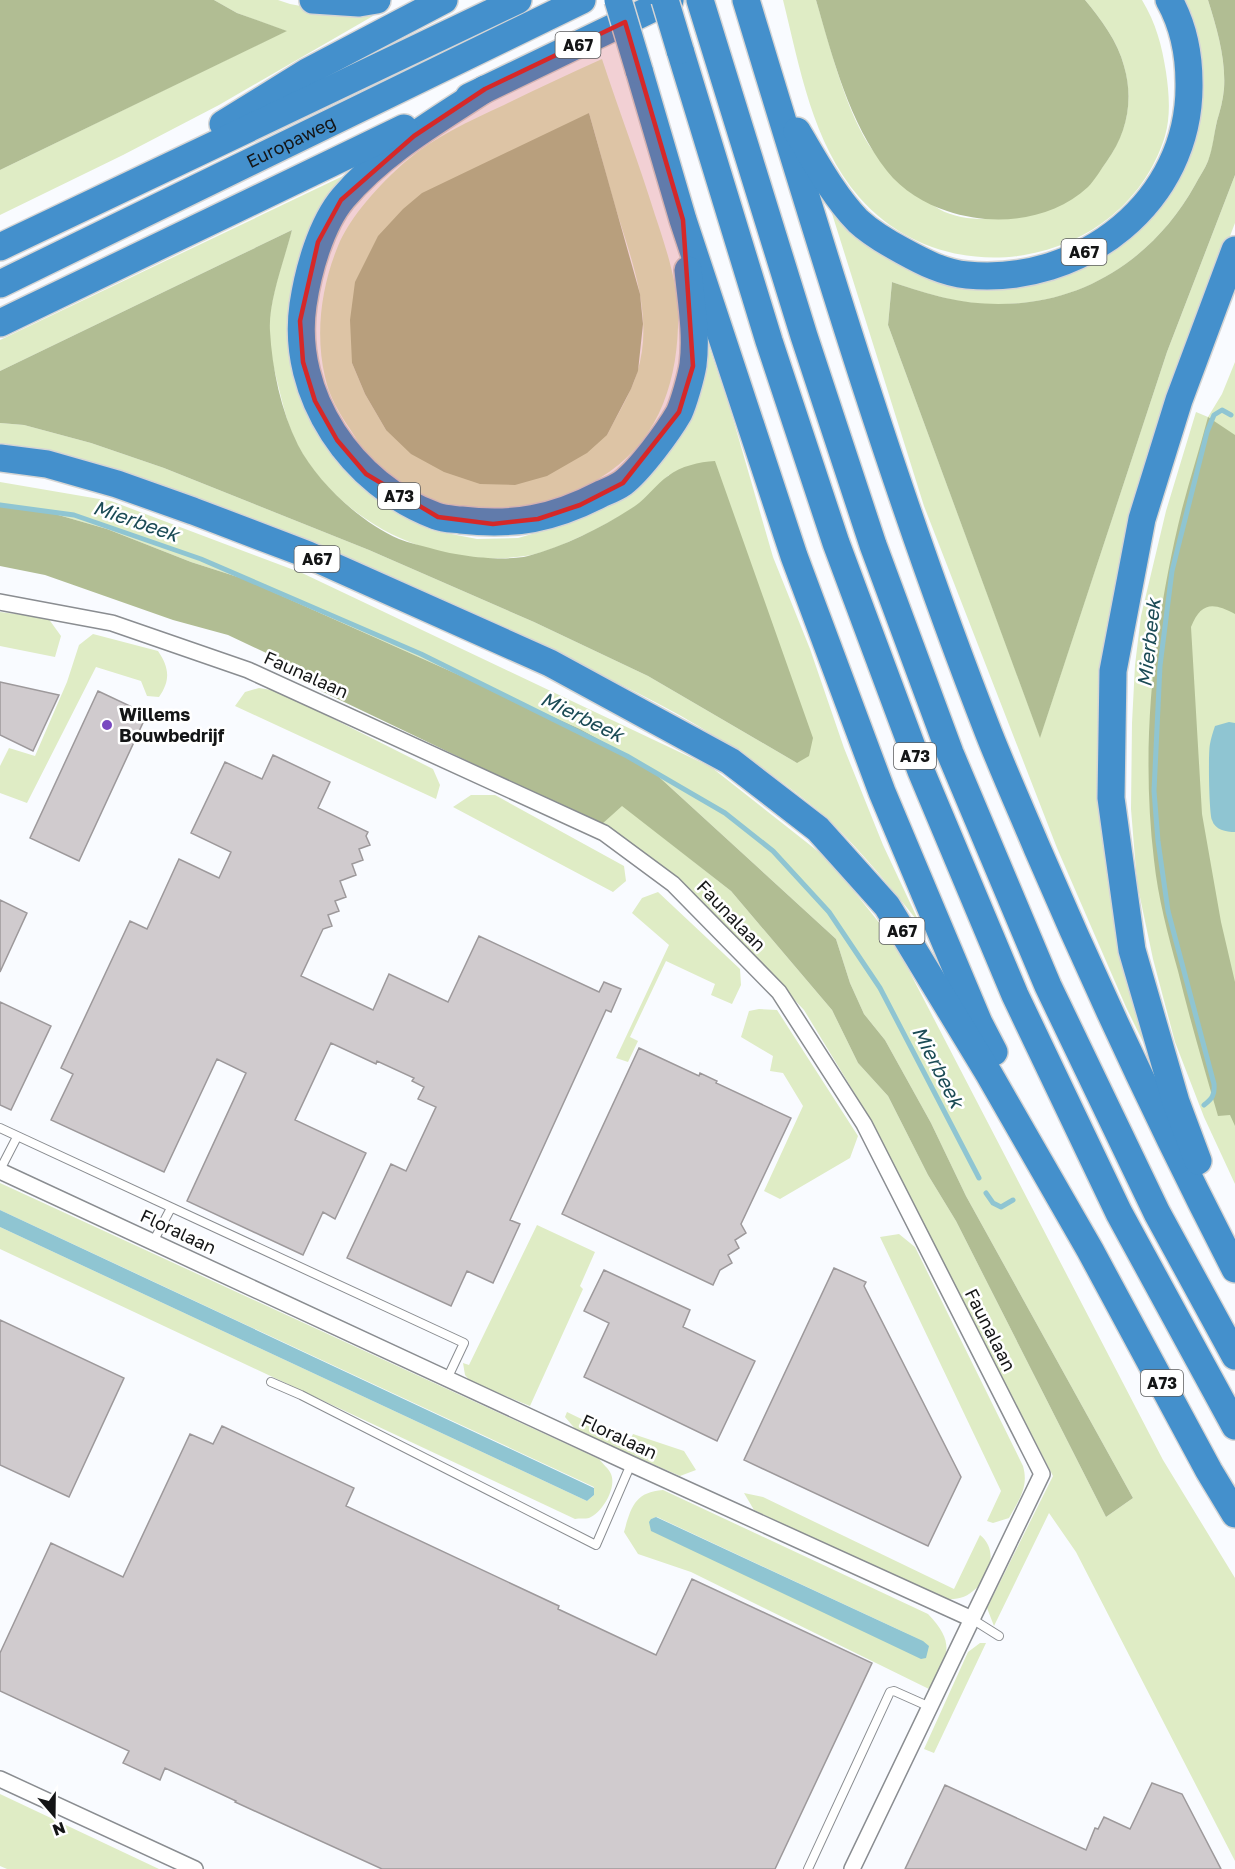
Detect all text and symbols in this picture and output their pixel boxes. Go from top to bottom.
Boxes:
road number: A67 [556,32,600,58]
street label: Europaweg [243,110,339,172]
road number: A67 [1062,239,1106,265]
road number: A73 [378,483,420,509]
water label: Mierbeek [90,494,185,547]
road number: A67 [294,546,340,572]
water label: Mierbeek [1131,595,1165,688]
street label: Faunalaan [261,646,352,702]
water label: Mierbeek [537,686,630,748]
place label: Willems Bouwbedrijf [119,703,225,746]
marker: Willems Bouwbedrijf [100,718,114,732]
road number: A73 [894,743,936,769]
street label: Faunalaan [693,875,771,955]
road number: A67 [880,918,924,944]
water label: Mierbeek [908,1022,971,1114]
street label: Floralaan [137,1204,220,1258]
street label: Faunalaan [961,1285,1021,1375]
road number: A73 [1141,1370,1183,1396]
street label: Floralaan [578,1409,661,1463]
north arrow [24,1785,84,1845]
text: N [50,1818,68,1841]

